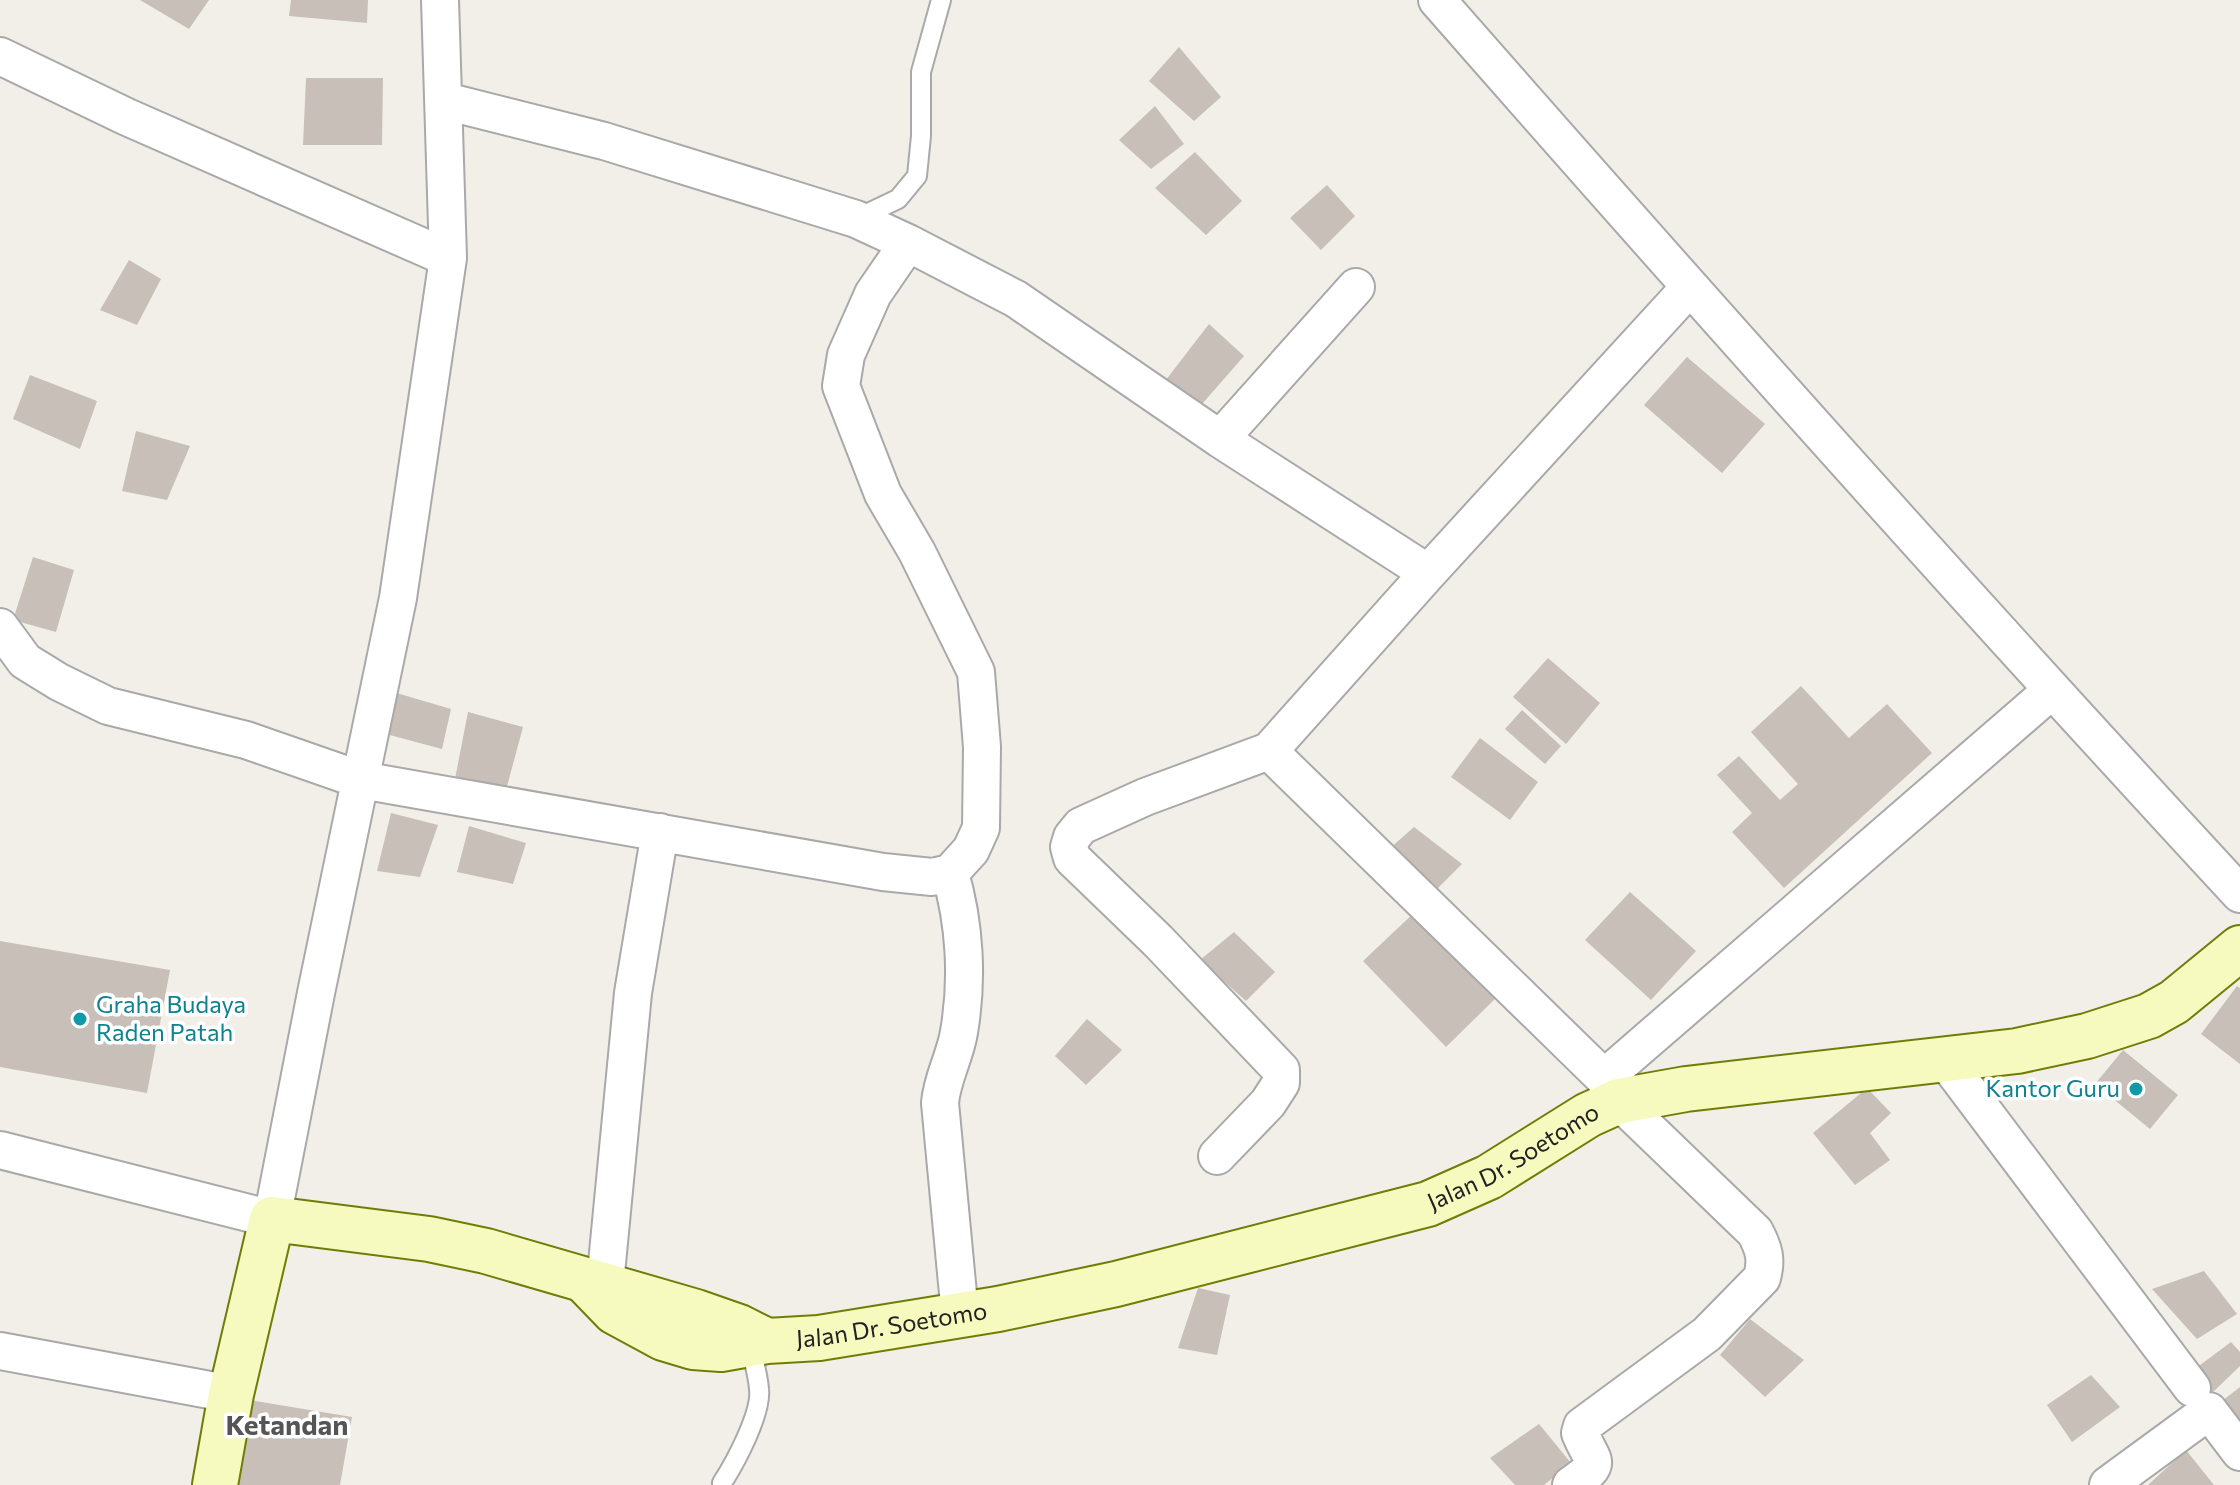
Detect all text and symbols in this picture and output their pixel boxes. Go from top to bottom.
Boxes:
place label: Graha Budaya Raden Patah [96,989,246,1046]
marker: Graha Budaya Raden Patah [71,1010,89,1028]
place label: Kantor Guru [1985,1073,2120,1102]
marker: Kantor Guru [2127,1080,2145,1098]
street label: Jalan Dr. Soetomo [1422,1096,1603,1216]
street label: Jalan Dr. Soetomo [795,1295,989,1352]
district label: Ketandan [225,1407,349,1441]

